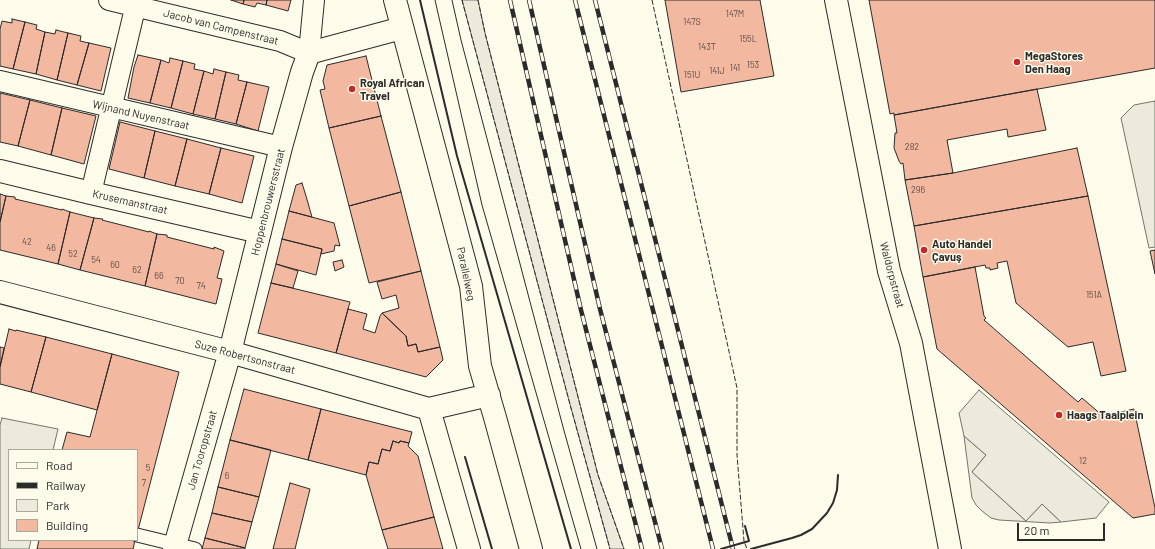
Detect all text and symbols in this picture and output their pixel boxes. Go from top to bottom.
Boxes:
street label: Jacob van Campenstraat [162,6,280,48]
house number: 147M [726,9,744,19]
house number: 147S [683,17,701,27]
house number: 155L [739,34,757,44]
house number: 143T [698,42,716,52]
place label: MegaStores Den Haag [1025,49,1083,75]
marker: MegaStores Den Haag [1012,57,1022,67]
house number: 153 [747,60,759,70]
house number: 141 [730,63,740,73]
house number: 141J [709,66,725,76]
house number: 151U [684,70,700,80]
place label: Royal African Travel [360,76,425,102]
marker: Royal African Travel [347,84,357,94]
street label: Wijnand Nuyenstraat [91,97,191,133]
house number: 282 [905,142,919,152]
street label: Hoppenbrouwersstraat [248,147,288,257]
house number: 296 [911,185,925,195]
street label: Krusemanstraat [91,187,169,217]
house number: 42 [22,237,32,247]
place label: Auto Handel Çavuş [932,237,991,263]
street label: Waldorpstraat [877,241,907,309]
house number: 46 [46,243,56,253]
marker: Auto Handel Çavuş [919,245,929,255]
street label: Parallelweg [454,246,478,302]
house number: 52 [68,249,78,259]
house number: 54 [91,255,101,265]
house number: 60 [110,260,120,270]
house number: 62 [132,265,142,275]
house number: 66 [154,271,164,281]
house number: 70 [175,276,185,286]
house number: 74 [196,281,206,291]
house number: 151A [1086,290,1102,300]
street label: Suze Robertsonstraat [193,337,297,377]
place label: Haags Taalplein [1067,408,1143,422]
street label: Jan Tooropstraat [184,409,220,491]
marker: Haags Taalplein [1054,410,1064,420]
legend [8,449,138,541]
house number: 12 [1079,456,1087,466]
text: Road [46,458,73,472]
house number: 5 [146,463,150,473]
house number: 6 [225,471,229,481]
text: Railway [46,478,85,492]
house number: 7 [142,478,146,488]
text: Park [46,498,70,512]
scale bar [1019,515,1107,541]
text: Building [46,518,88,532]
text: 20 m [1024,523,1050,537]

